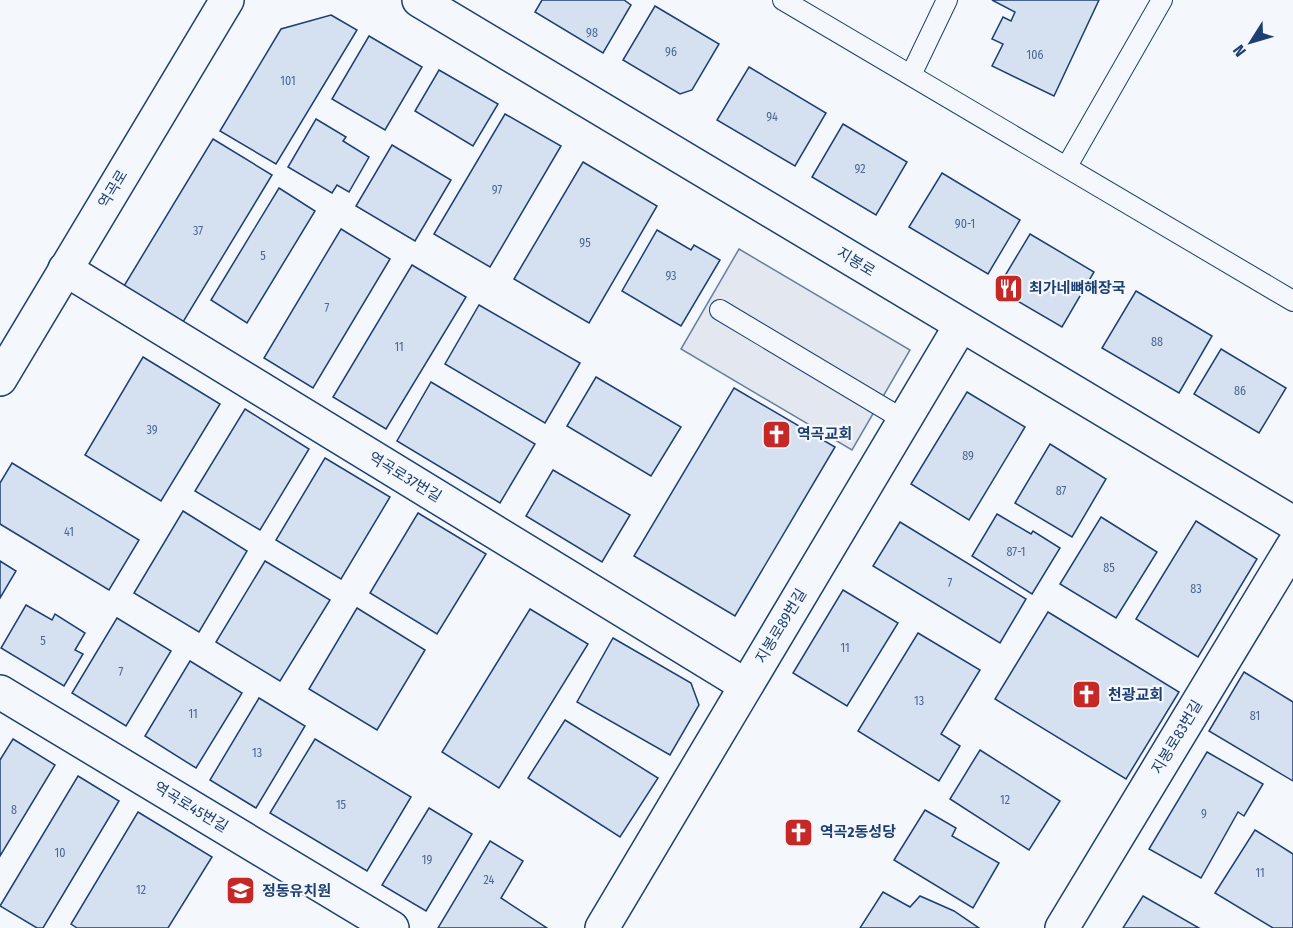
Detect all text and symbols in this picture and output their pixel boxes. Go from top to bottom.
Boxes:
north arrow [1221,12,1281,72]
house number: 98 [586,26,598,40]
text: N [1229,41,1250,60]
house number: 96 [665,45,677,59]
house number: 106 [1027,48,1043,62]
house number: 101 [280,74,296,88]
house number: 94 [766,110,778,124]
house number: 92 [855,162,865,176]
street label: 역곡로 [95,167,131,211]
house number: 97 [492,183,502,197]
house number: 90-1 [955,217,975,231]
house number: 37 [193,224,203,238]
house number: 95 [579,236,591,250]
street label: 지봉로 [834,244,878,280]
house number: 5 [260,249,266,263]
house number: 93 [665,269,677,283]
restaurant icon: 최가네뼈해장국 [992,272,1024,304]
place label: 최가네뼈해장국 [1029,279,1126,297]
house number: 7 [325,301,330,315]
house number: 88 [1151,335,1163,349]
house number: 11 [394,340,404,354]
house number: 86 [1234,384,1246,398]
church icon: 역곡교회 [760,418,792,450]
house number: 39 [146,423,158,437]
place label: 역곡교회 [797,425,852,443]
street label: 역곡로37번길 [365,448,445,506]
house number: 89 [962,449,974,463]
house number: 87 [1056,484,1066,498]
house number: 41 [64,525,74,539]
house number: 87-1 [1007,545,1025,559]
house number: 85 [1103,561,1115,575]
house number: 7 [948,576,953,590]
house number: 83 [1190,582,1202,596]
street label: 지봉로89번길 [752,586,810,666]
house number: 5 [40,634,46,648]
house number: 11 [840,641,850,655]
house number: 7 [119,665,124,679]
church icon: 천광교회 [1071,679,1103,711]
place label: 천광교회 [1108,686,1163,704]
house number: 13 [914,694,924,708]
street label: 지봉로83번길 [1148,697,1206,777]
house number: 11 [188,707,198,721]
house number: 81 [1250,709,1260,723]
house number: 13 [252,746,262,760]
street label: 역곡로45번길 [151,778,231,836]
house number: 12 [1000,793,1010,807]
house number: 15 [336,798,347,812]
house number: 8 [11,803,17,817]
house number: 9 [1201,807,1207,821]
church icon: 역곡2동성당 [783,816,815,848]
place label: 역곡2동성당 [820,823,896,841]
house number: 10 [55,846,65,860]
house number: 19 [422,853,432,867]
house number: 11 [1255,866,1265,880]
house number: 24 [484,873,495,887]
school or university icon: 정동유치원 [225,875,257,907]
place label: 정동유치원 [262,882,331,900]
house number: 12 [136,883,146,897]

